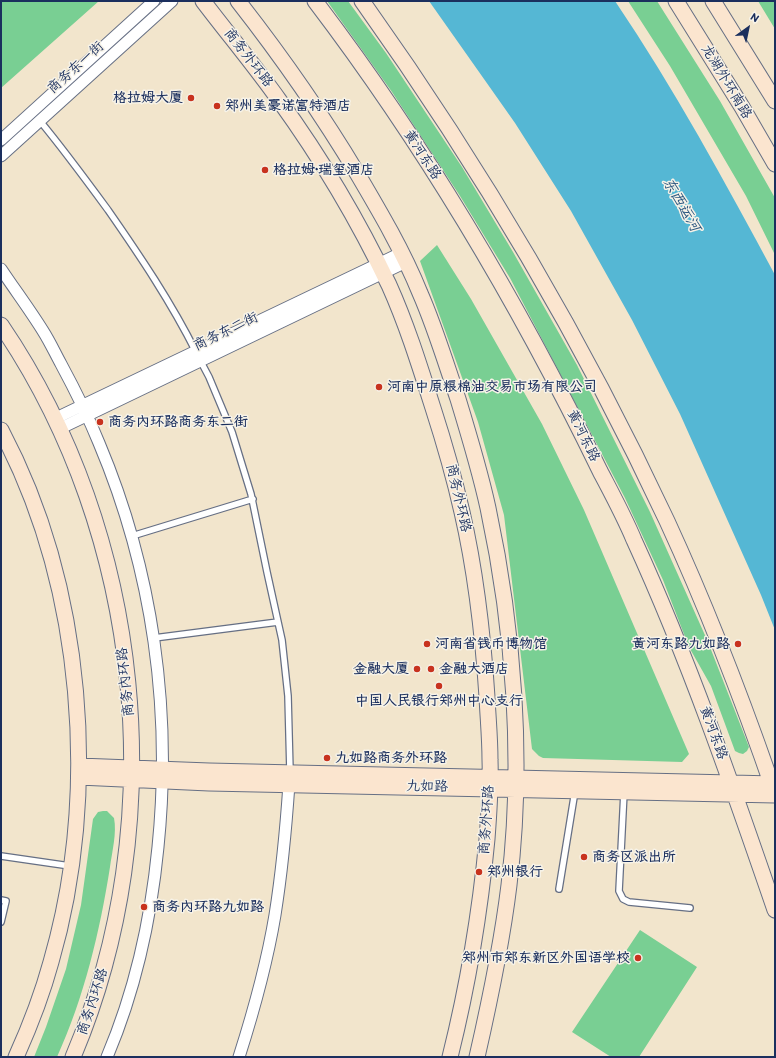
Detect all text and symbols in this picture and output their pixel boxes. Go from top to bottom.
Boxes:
north arrow [728,8,768,48]
text: N [748,10,761,25]
street label: 商务外环路 [220,25,276,91]
street label: 商务东一街 [44,38,108,98]
street label: 龙湖外环南路 [697,42,755,122]
place label: 格拉姆大厦 [113,90,183,106]
marker: 格拉姆大厦 [186,93,196,103]
place label: 郑州美豪诺富特酒店 [225,98,351,114]
marker: 郑州美豪诺富特酒店 [212,101,222,111]
street label: 黄河东路 [400,127,444,183]
place label: 格拉姆·瑞玺酒店 [273,162,374,178]
marker: 格拉姆·瑞玺酒店 [260,165,270,175]
water label: 东西运河 [658,175,704,235]
street label: 商务东二街 [191,309,261,355]
place label: 河南中原粮棉油交易市场有限公司 [387,379,597,395]
marker: 河南中原粮棉油交易市场有限公司 [374,382,384,392]
street label: 黄河东路 [563,407,603,465]
place label: 商务内环路商务东二街 [108,414,248,430]
marker: 商务内环路商务东二街 [95,417,105,427]
street label: 商务外环路 [442,462,474,534]
place label: 河南省钱币博物馆 [435,636,547,652]
place label: 黄河东路九如路 [632,636,730,652]
marker: 河南省钱币博物馆 [422,639,432,649]
marker: 黄河东路九如路 [733,639,743,649]
street label: 商务内环路 [114,646,138,718]
place label: 金融大厦 [353,661,409,677]
place label: 金融大酒店 [439,661,509,677]
marker: 金融大厦 [412,664,422,674]
marker: 金融大酒店 [426,664,436,674]
marker: 中国人民银行郑州中心支行 [434,681,444,691]
place label: 中国人民银行郑州中心支行 [355,693,523,709]
street label: 黄河东路 [696,704,730,762]
place label: 九如路商务外环路 [335,750,447,766]
marker: 九如路商务外环路 [322,753,332,763]
street label: 九如路 [406,778,448,796]
street label: 商务外环路 [476,784,498,856]
place label: 商务区派出所 [592,849,676,865]
marker: 商务区派出所 [579,852,589,862]
place label: 郑州银行 [487,864,543,880]
marker: 郑州银行 [474,867,484,877]
place label: 商务内环路九如路 [152,899,264,915]
marker: 商务内环路九如路 [139,902,149,912]
place label: 郑州市郑东新区外国语学校 [462,950,630,966]
marker: 郑州市郑东新区外国语学校 [633,953,643,963]
street label: 商务内环路 [74,966,112,1038]

